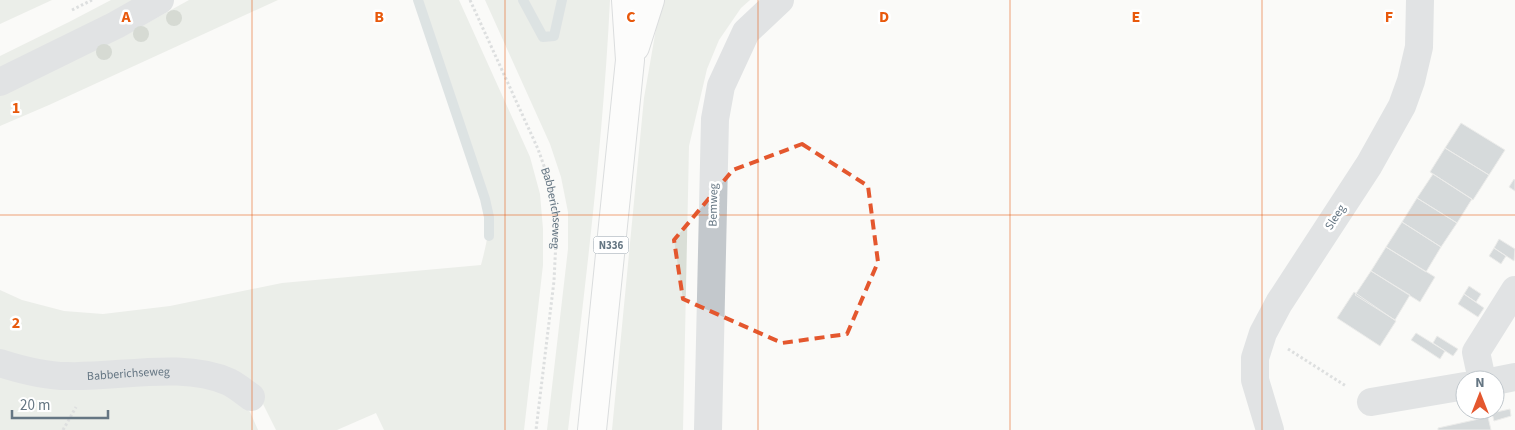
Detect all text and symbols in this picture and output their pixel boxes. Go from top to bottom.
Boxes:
text: A [120,6,131,28]
text: B [374,6,384,28]
text: C [626,6,636,28]
text: D [879,6,889,28]
text: E [1132,6,1140,28]
text: F [1385,6,1393,28]
text: 1 [12,97,20,119]
street label: Babberichseweg [536,165,565,249]
street label: Bemweg [705,183,722,227]
street label: Sleeg [1321,201,1350,233]
road number: N336 [594,236,628,254]
text: 2 [12,312,20,334]
street label: Babberichseweg [87,363,170,385]
north arrow [1455,370,1505,420]
text: N [1475,373,1485,393]
scale bar [12,388,109,420]
text: 20 m [20,395,50,416]

